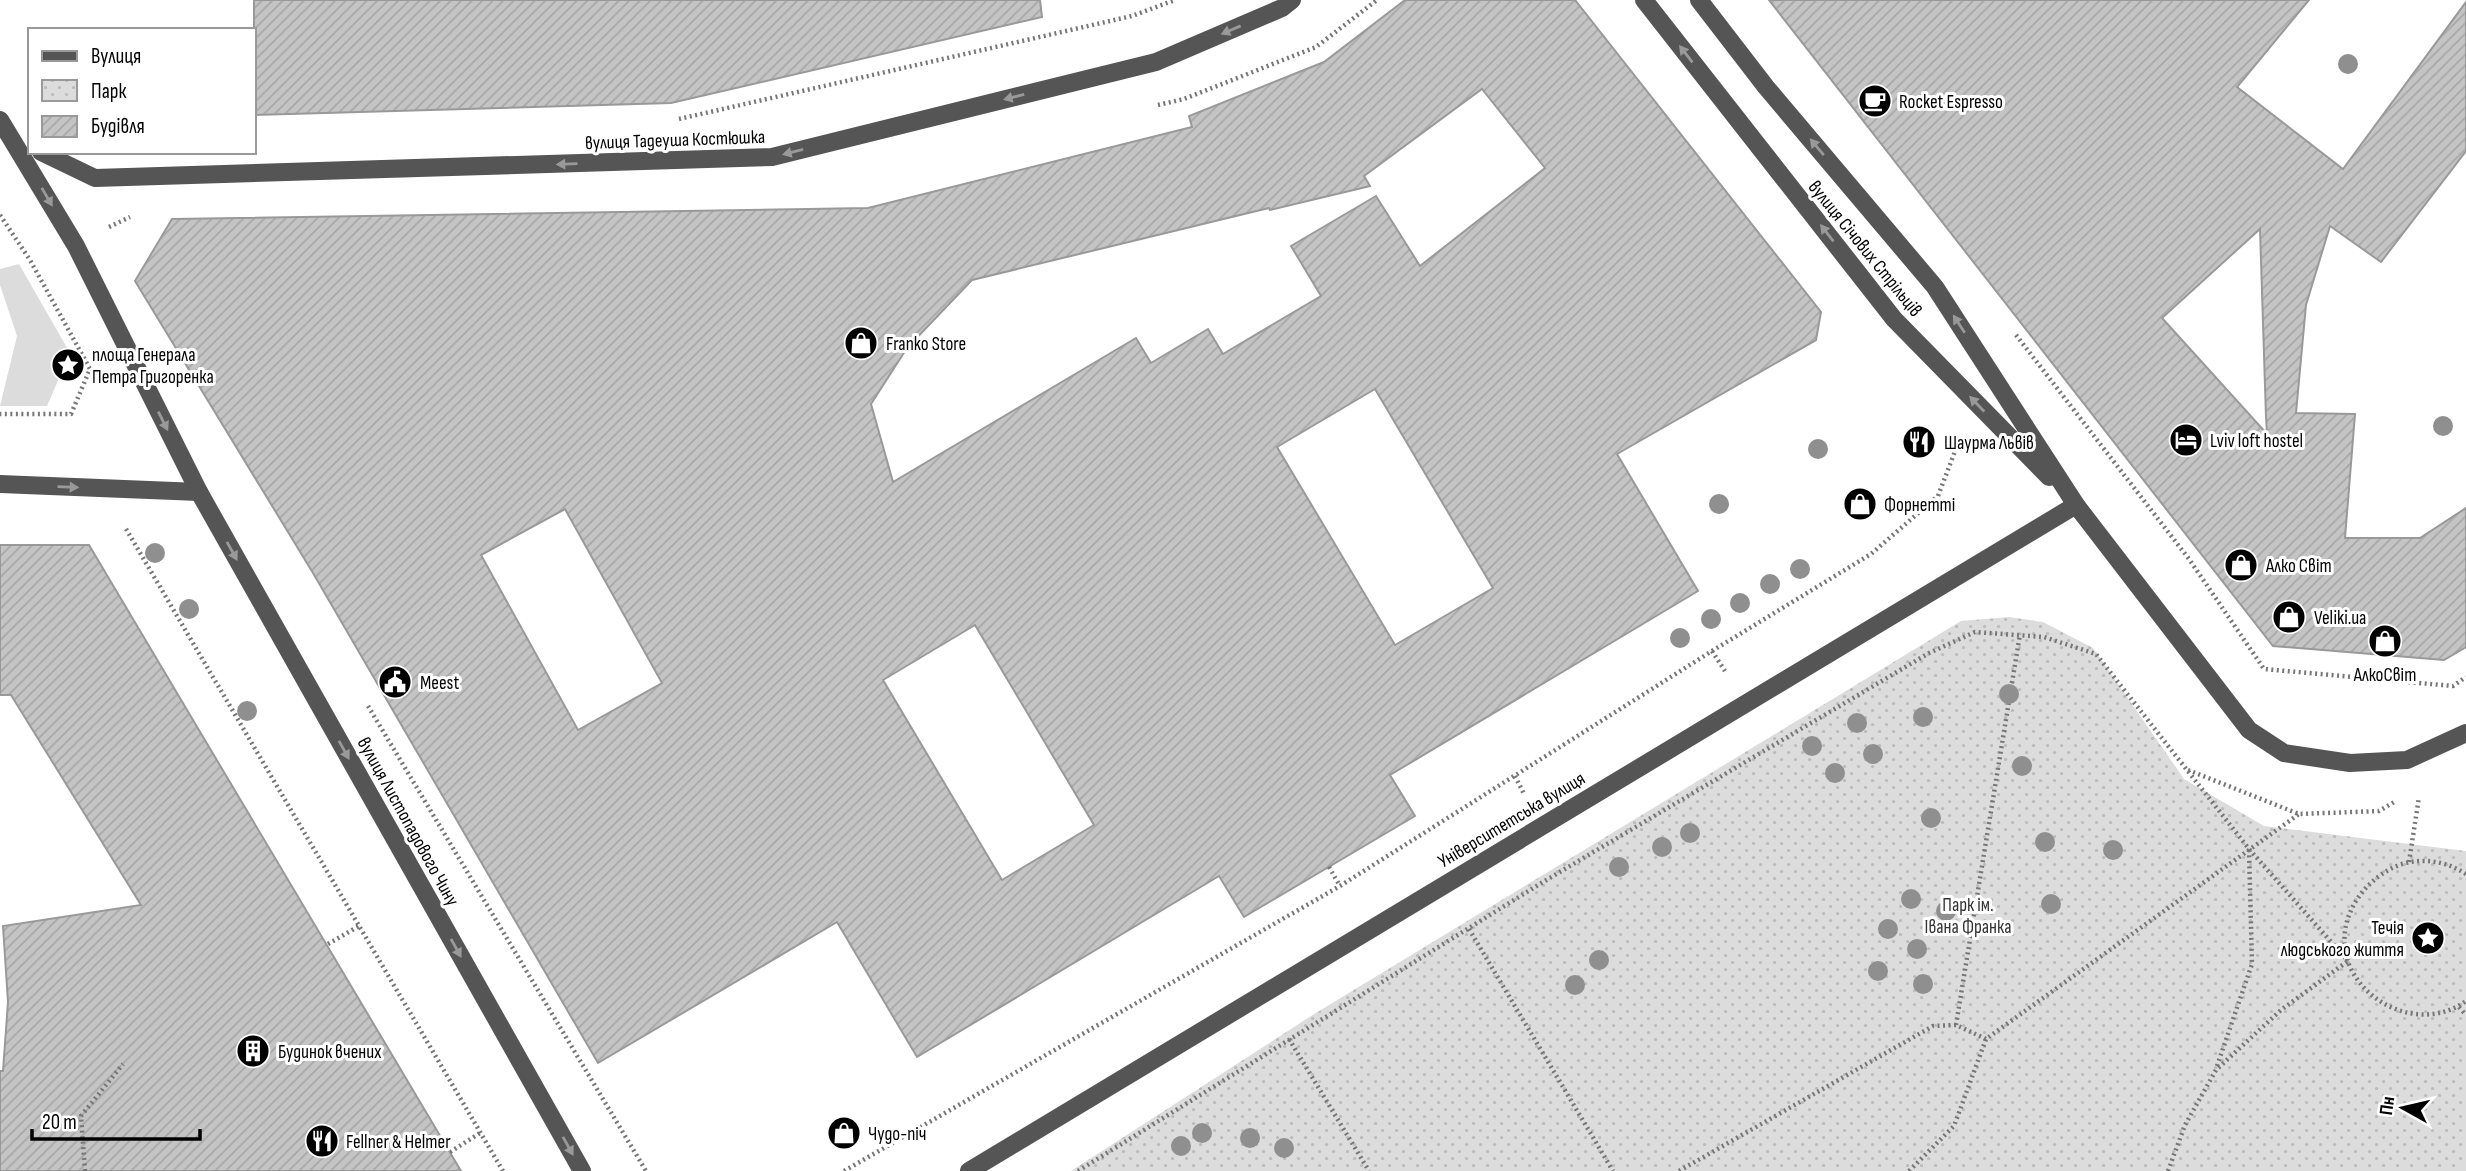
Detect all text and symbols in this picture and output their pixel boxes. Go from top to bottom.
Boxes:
one-way arrow [1220,25,1241,36]
legend [28,28,256,154]
text: Вулиця [91,44,141,69]
one-way arrow [1679,46,1694,64]
text: Парк [91,79,126,104]
cafe icon: Rocket Espresso [1856,82,1894,120]
place label: Rocket Espresso [1899,91,2003,114]
one-way arrow [1003,92,1025,103]
text: Будівля [91,114,145,139]
street label: вулиця Тадеуша Костюшка [585,126,765,155]
one-way arrow [1810,138,1825,155]
one-way arrow [782,147,804,158]
one-way arrow [555,158,577,169]
street label: вулиця Січових Стрільців [1803,176,1927,322]
one-way arrow [41,188,53,207]
one-way arrow [1820,224,1834,242]
one-way arrow [1952,315,1965,334]
shop icon: Franko Store [842,324,880,362]
place label: Franko Store [886,333,966,356]
place label: площа Генерала Петра Григоренка [92,344,214,389]
place icon: площа Генерала Петра Григоренка [49,346,87,384]
one-way arrow [1968,395,1985,412]
one-way arrow [158,411,169,431]
hotel icon: Lviv loft hostel [2167,421,2205,459]
restaurant icon: Шаурма Львів [1900,423,1938,461]
place label: Lviv loft hostel [2210,430,2303,453]
place label: Шаурма Львів [1944,432,2034,455]
one-way arrow [57,481,79,492]
shop icon: Форнетті [1841,485,1879,523]
place label: Форнетті [1884,494,1955,517]
one-way arrow [226,542,238,561]
shop icon: Алко Світ [2222,546,2260,584]
place label: Алко Світ [2265,555,2332,578]
shop icon: Veliki.ua [2270,598,2308,636]
place label: Veliki.ua [2314,607,2366,630]
shop icon: АлкоСвіт [2366,622,2404,660]
public building icon: Meest [376,663,414,701]
place label: АлкоСвіт [2353,664,2416,687]
place label: Meest [420,672,459,695]
street label: вулиця Листопадового Чину [352,733,464,911]
one-way arrow [338,740,350,759]
street label: Університетська вулиця [1434,767,1589,873]
park label: Парк ім. Івана Франка [1925,894,2011,939]
place label: Течія людського життя [2281,917,2404,962]
place icon: Течія людського життя [2409,919,2447,957]
one-way arrow [450,938,462,957]
building icon: Будинок вчених [234,1032,272,1070]
place label: Будинок вчених [278,1041,381,1064]
north arrow [2368,1073,2438,1143]
text: Пн [2375,1095,2400,1117]
scale bar [32,1098,200,1142]
text: 20 m [42,1110,77,1135]
shop icon: Чудо-піч [825,1114,863,1152]
restaurant icon: Fellner & Helmer [303,1122,341,1160]
place label: Чудо-піч [868,1123,926,1146]
place label: Fellner & Helmer [346,1131,451,1154]
one-way arrow [562,1136,574,1156]

